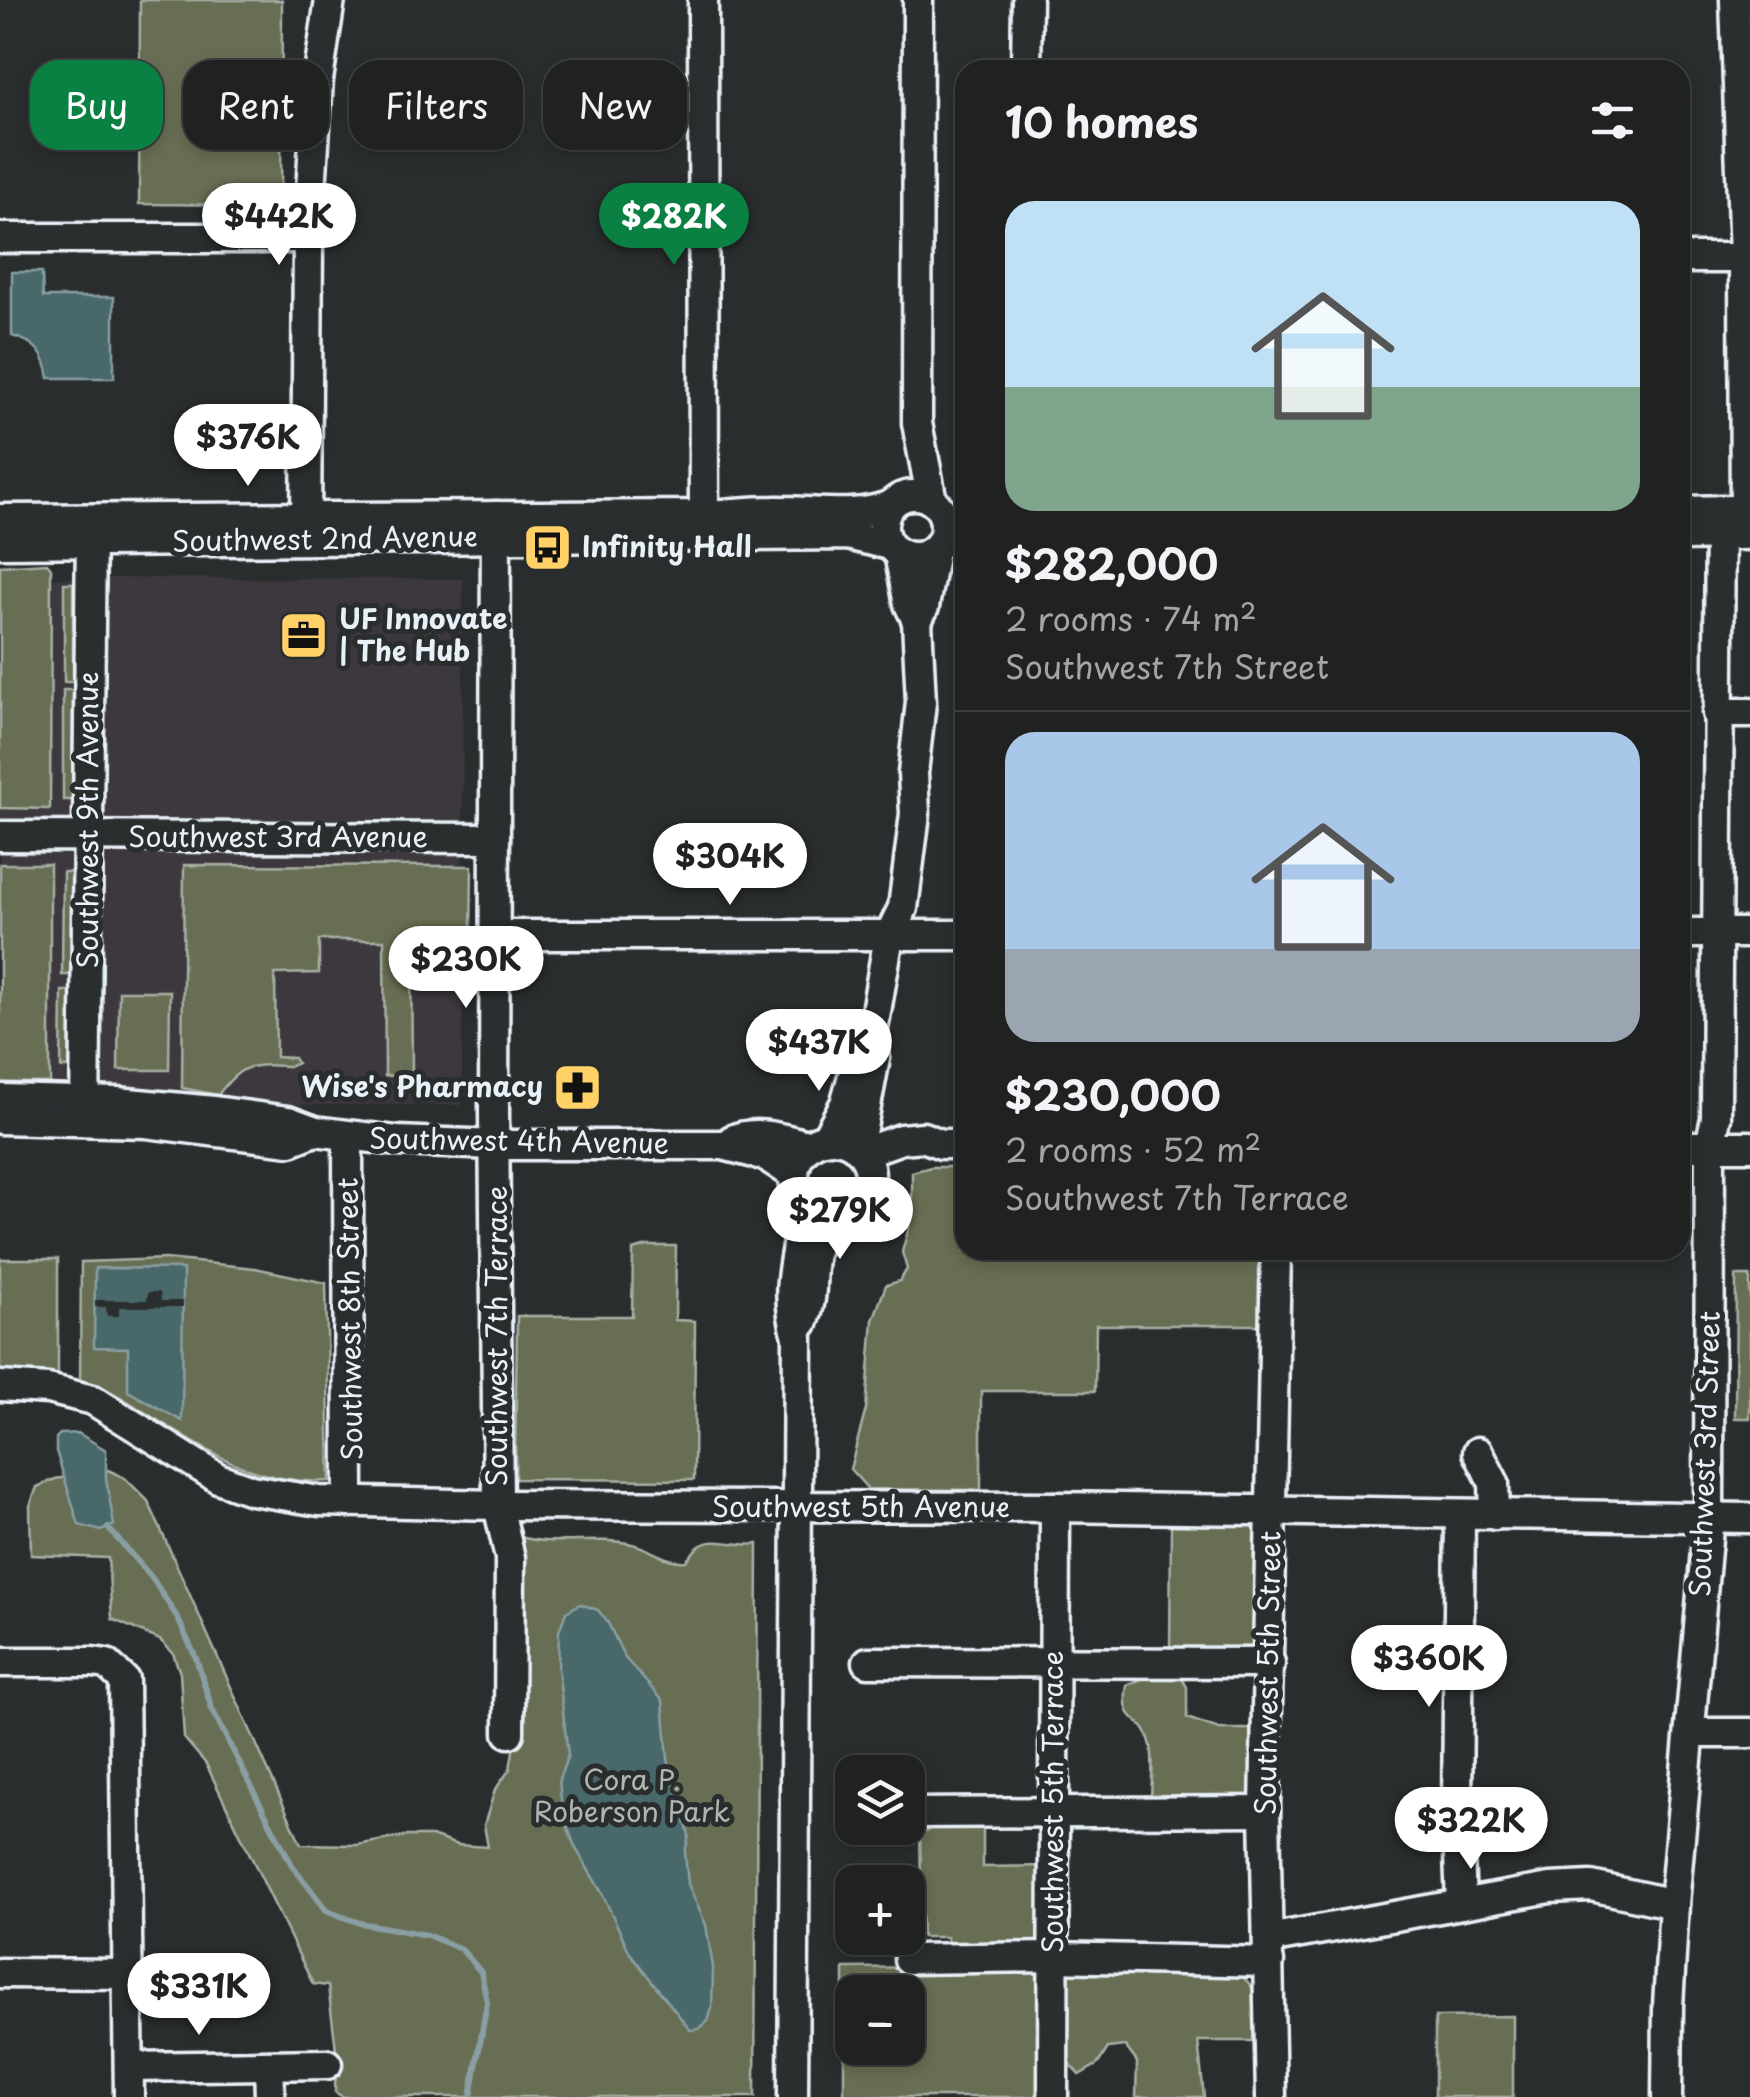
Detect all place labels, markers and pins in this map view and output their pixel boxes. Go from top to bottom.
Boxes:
pin: $442K [209,183,349,268]
pin: $282K [604,183,744,268]
pin: $376K [178,404,318,489]
bus stop icon: Infinity Hall [521,521,573,573]
place label: Infinity Hall [582,524,751,567]
place label: UF Innovate | The Hub [339,596,507,671]
office icon: UF Innovate | The Hub [278,609,330,661]
pin: $304K [660,823,800,908]
pin: $230K [396,926,536,1011]
pin: $437K [749,1009,889,1094]
pharmacy icon: Wise's Pharmacy [552,1061,604,1113]
place label: Wise's Pharmacy [301,1064,543,1107]
pin: $279K [770,1177,910,1262]
pin: $360K [1359,1625,1499,1710]
pin: $322K [1401,1787,1541,1872]
pin: $331K [129,1953,269,2038]

